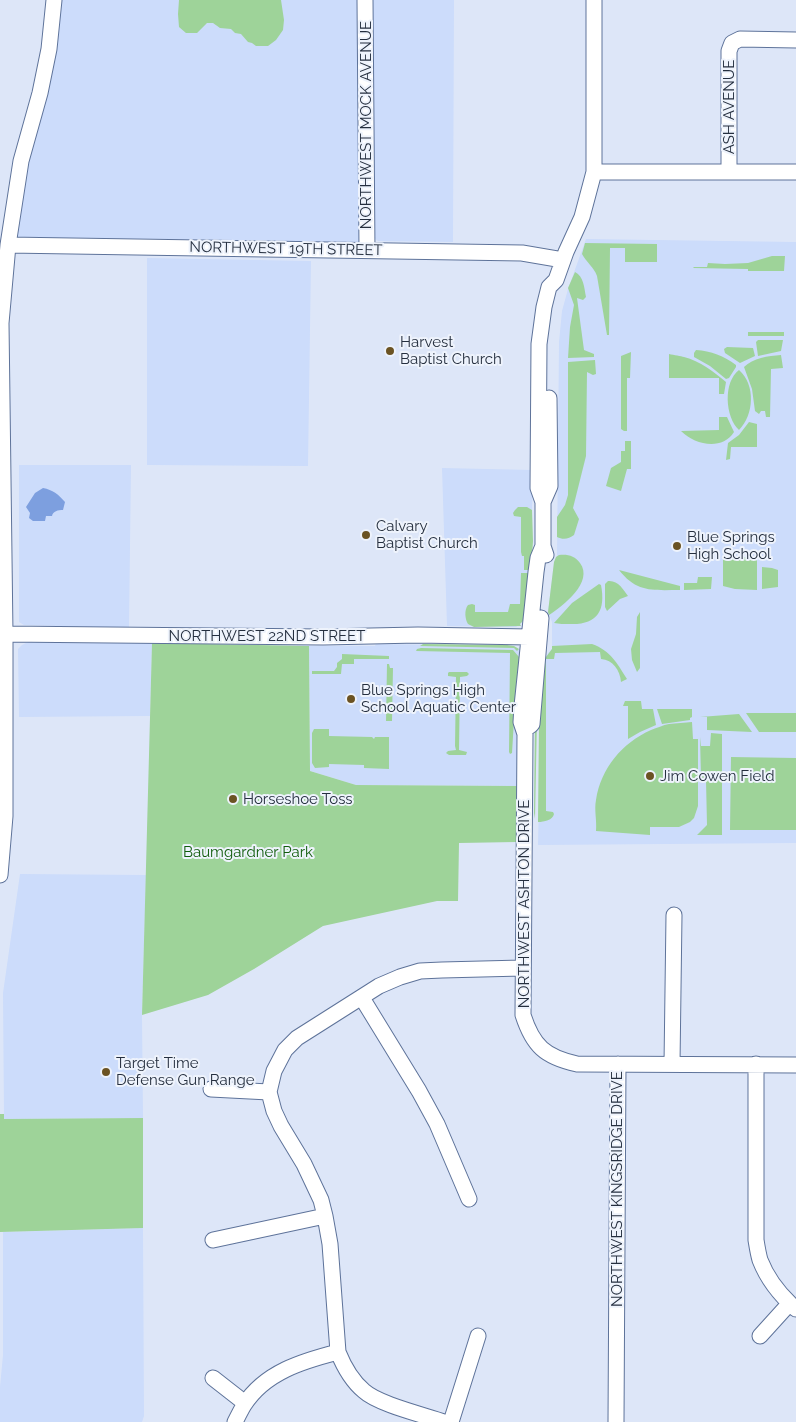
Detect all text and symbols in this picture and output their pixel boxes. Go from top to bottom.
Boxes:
street label: NORTHWEST MOCK AVENUE [357,21,375,229]
street label: ASH AVENUE [720,60,738,154]
street label: NORTHWEST 19TH STREET [189,238,383,260]
place label: Harvest Baptist Church [400,333,502,368]
marker: Harvest Baptist Church [384,345,396,357]
place label: Calvary Baptist Church [376,517,478,552]
place label: Blue Springs High School [687,528,775,563]
marker: Calvary Baptist Church [360,529,372,541]
marker: Blue Springs High School [671,540,683,552]
street label: NORTHWEST 22ND STREET [169,627,365,645]
place label: Blue Springs High School Aquatic Center [361,681,516,716]
marker: Blue Springs High School Aquatic Center [345,693,357,705]
place label: Jim Cowen Field [660,767,775,785]
marker: Jim Cowen Field [644,770,656,782]
place label: Horseshoe Toss [243,790,353,808]
marker: Horseshoe Toss [227,793,239,805]
street label: NORTHWEST ASHTON DRIVE [515,800,533,1008]
park label: Baumgardner Park [183,843,313,861]
place label: Target Time Defense Gun Range [116,1054,254,1089]
marker: Target Time Defense Gun Range [100,1066,112,1078]
street label: NORTHWEST KINGSRIDGE DRIVE [608,1071,626,1307]

